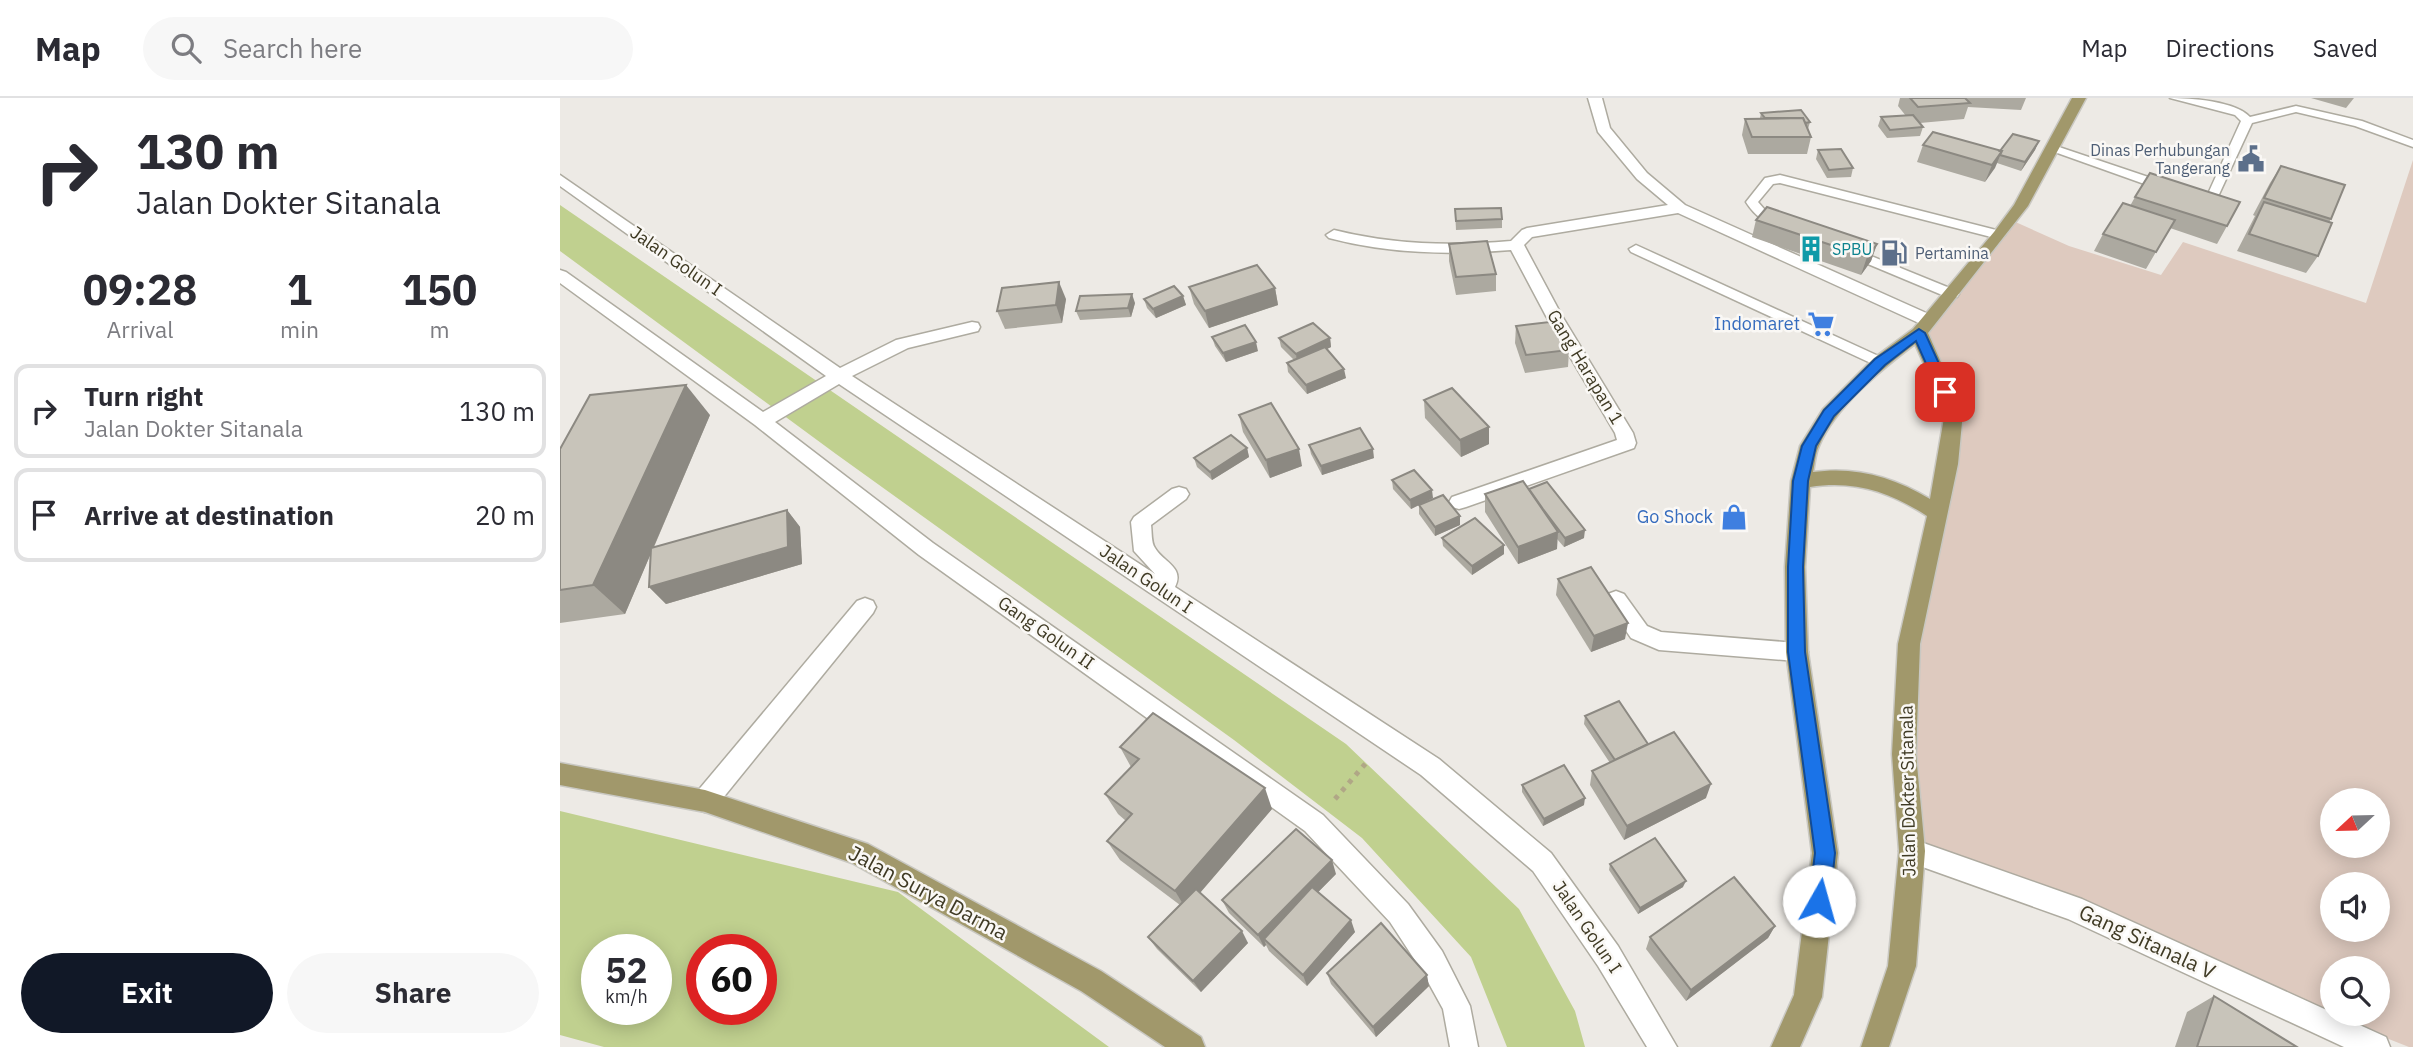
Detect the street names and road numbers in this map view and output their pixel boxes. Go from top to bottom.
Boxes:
street label: Jalan Golun I [626,220,727,301]
street label: Gang Harapan 1 [1542,305,1629,428]
street label: Jalan Golun I [1095,539,1197,618]
street label: Gang Golun II [994,591,1099,674]
street label: Jalan Dokter Sitanala [1894,705,1920,877]
street label: Jalan Surya Darma [844,838,1013,946]
street label: Jalan Golun I [1548,876,1627,978]
street label: Gang Sitanala V [2075,897,2220,985]

